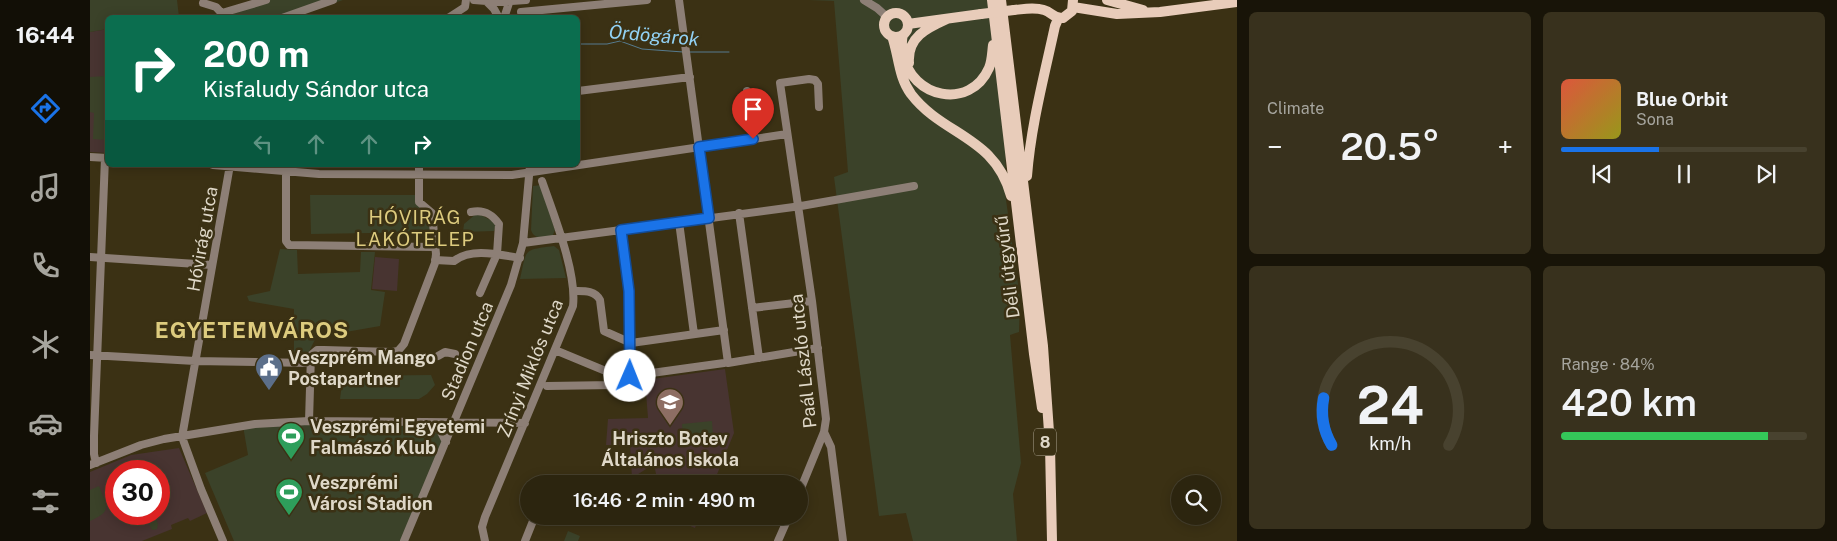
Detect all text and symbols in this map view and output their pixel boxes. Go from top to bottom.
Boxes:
water label: Ördögárok [608,20,701,50]
text: 16:44 [16,22,74,48]
text: 200 m [203,34,309,75]
icon: right [120,35,185,100]
text: Kisfaludy Sándor utca [203,76,429,102]
pin [732,88,774,139]
text: Blue Orbit [1636,88,1728,110]
icon: directions [28,91,63,126]
icon: arrive [739,95,767,123]
text: Climate [1267,99,1324,118]
text: Sona [1636,110,1674,129]
text: 20.5° [1340,124,1440,169]
icon: left [249,130,277,158]
icon: ahead [302,130,330,158]
icon: ahead [355,130,383,158]
icon: right [408,130,436,158]
text: − [1267,130,1283,163]
text: + [1497,130,1513,163]
icon: previous [1588,160,1616,188]
icon: pause [1670,160,1698,188]
icon: next [1752,160,1780,188]
icon: music [28,170,63,205]
street label: Hóvirág utca [182,185,222,293]
district label: HÓVIRÁG LAKÓTELEP [355,206,475,250]
street label: Déli útgyűrű [990,214,1024,320]
icon: phone [28,248,63,283]
street label: Paál László utca [786,293,820,429]
street label: Zrínyi Miklós utca [493,296,567,440]
street label: Stadion utca [437,298,497,404]
district label: EGYETEMVÁROS [155,317,349,343]
icon: climate [28,327,63,362]
place label: Veszprém Mango Postapartner [288,347,436,389]
position arrow [603,349,655,401]
public building icon: Veszprém Mango Postapartner [254,352,284,391]
text: Range · 84% [1561,355,1655,374]
text: 24 [1356,375,1424,436]
text: 420 km [1561,380,1697,425]
school or university icon: Hriszto Botev Általános Iskola [655,387,685,426]
icon: car [28,406,63,441]
place label: Veszprémi Egyetemi Falmászó Klub [310,416,485,458]
sports icon: Veszprémi Egyetemi Falmászó Klub [276,421,306,460]
place label: Hriszto Botev Általános Iskola [601,428,739,470]
road number: 8 [1034,428,1056,456]
text: km/h [1369,433,1411,454]
speed limit sign: 30 [105,460,170,525]
place label: Veszprémi Városi Stadion [308,472,433,514]
map controls [1171,475,1221,525]
button: search [1171,475,1221,525]
sports icon: Veszprémi Városi Stadion [274,477,304,516]
icon: filters [28,484,63,519]
text: 16:46 · 2 min · 490 m [573,489,755,511]

